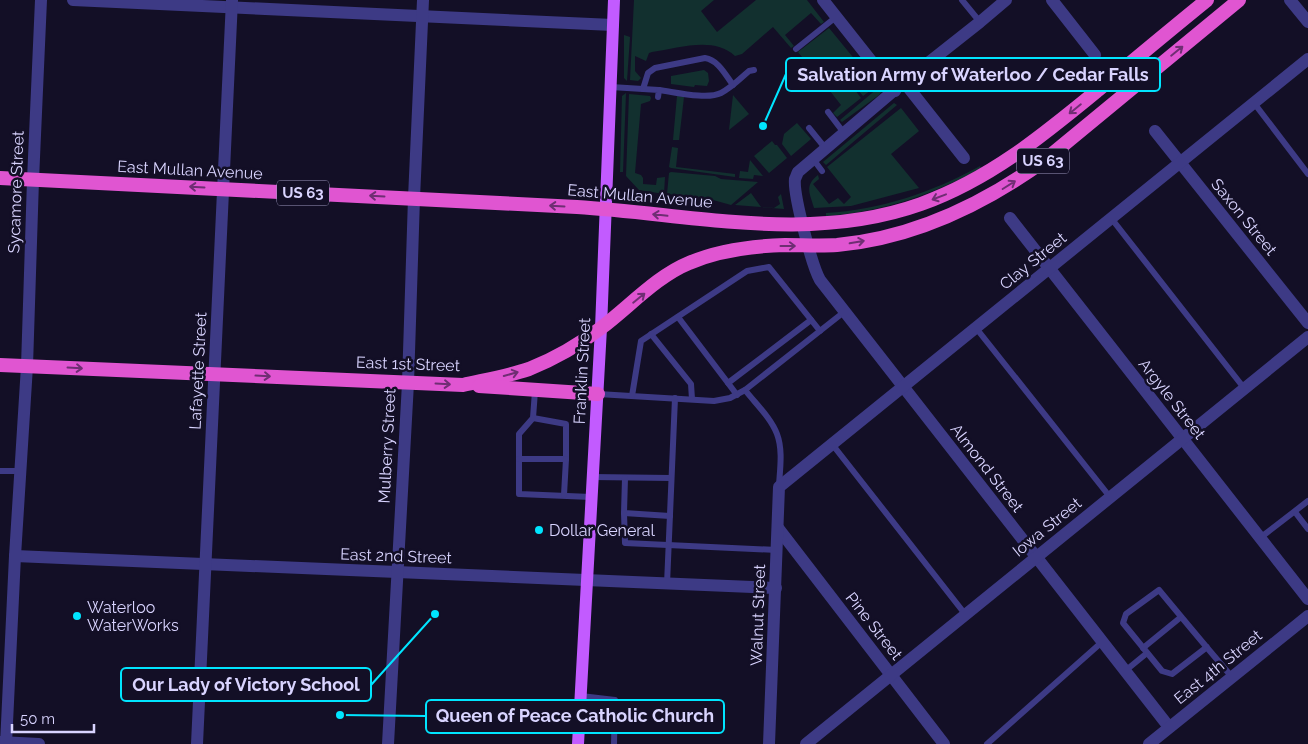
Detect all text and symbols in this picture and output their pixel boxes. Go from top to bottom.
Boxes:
one-way arrow [1170,46,1183,57]
callout: Salvation Army of Waterloo / Cedar Falls [786,58,1160,91]
text: Salvation Army of Waterloo / Cedar Falls [797,64,1149,85]
one-way arrow [1068,103,1081,114]
street label: Sycamore Street [4,130,28,254]
road number: US 63 [1017,148,1069,174]
street label: East Mullan Avenue [117,157,263,183]
street label: Saxon Street [1207,175,1281,260]
one-way arrow [1001,179,1015,189]
road number: US 63 [277,180,329,206]
street label: East Mullan Avenue [567,180,713,212]
one-way arrow [190,183,206,192]
one-way arrow [369,192,385,201]
one-way arrow [932,192,947,202]
one-way arrow [549,202,565,211]
one-way arrow [652,210,668,220]
street label: Clay Street [996,228,1071,294]
one-way arrow [849,236,865,246]
one-way arrow [780,241,796,251]
one-way arrow [632,292,645,303]
street label: Lafayette Street [185,311,211,430]
street label: Franklin Street [570,317,594,425]
street label: East 1st Street [356,353,461,375]
street label: Argyle Street [1135,355,1210,444]
one-way arrow [67,363,83,372]
one-way arrow [502,368,518,378]
one-way arrow [255,372,271,381]
one-way arrow [435,380,451,389]
street label: Mulberry Street [375,387,400,504]
street label: Almond Street [947,420,1028,517]
street label: Iowa Street [1009,493,1086,561]
place label: Dollar General [549,521,656,540]
marker: Dollar General [533,524,545,536]
street label: East 2nd Street [340,545,453,567]
street label: Walnut Street [747,563,769,666]
street label: Pine Street [842,588,907,664]
place label: Waterloo WaterWorks [87,598,179,635]
marker: Waterloo WaterWorks [71,610,83,622]
street label: East 4th Street [1170,625,1266,708]
callout: Our Lady of Victory School [121,668,371,701]
text: Our Lady of Victory School [132,674,360,695]
callout: Queen of Peace Catholic Church [426,700,724,733]
scale bar [12,702,95,734]
text: Queen of Peace Catholic Church [436,705,714,726]
text: 50 m [20,710,55,728]

